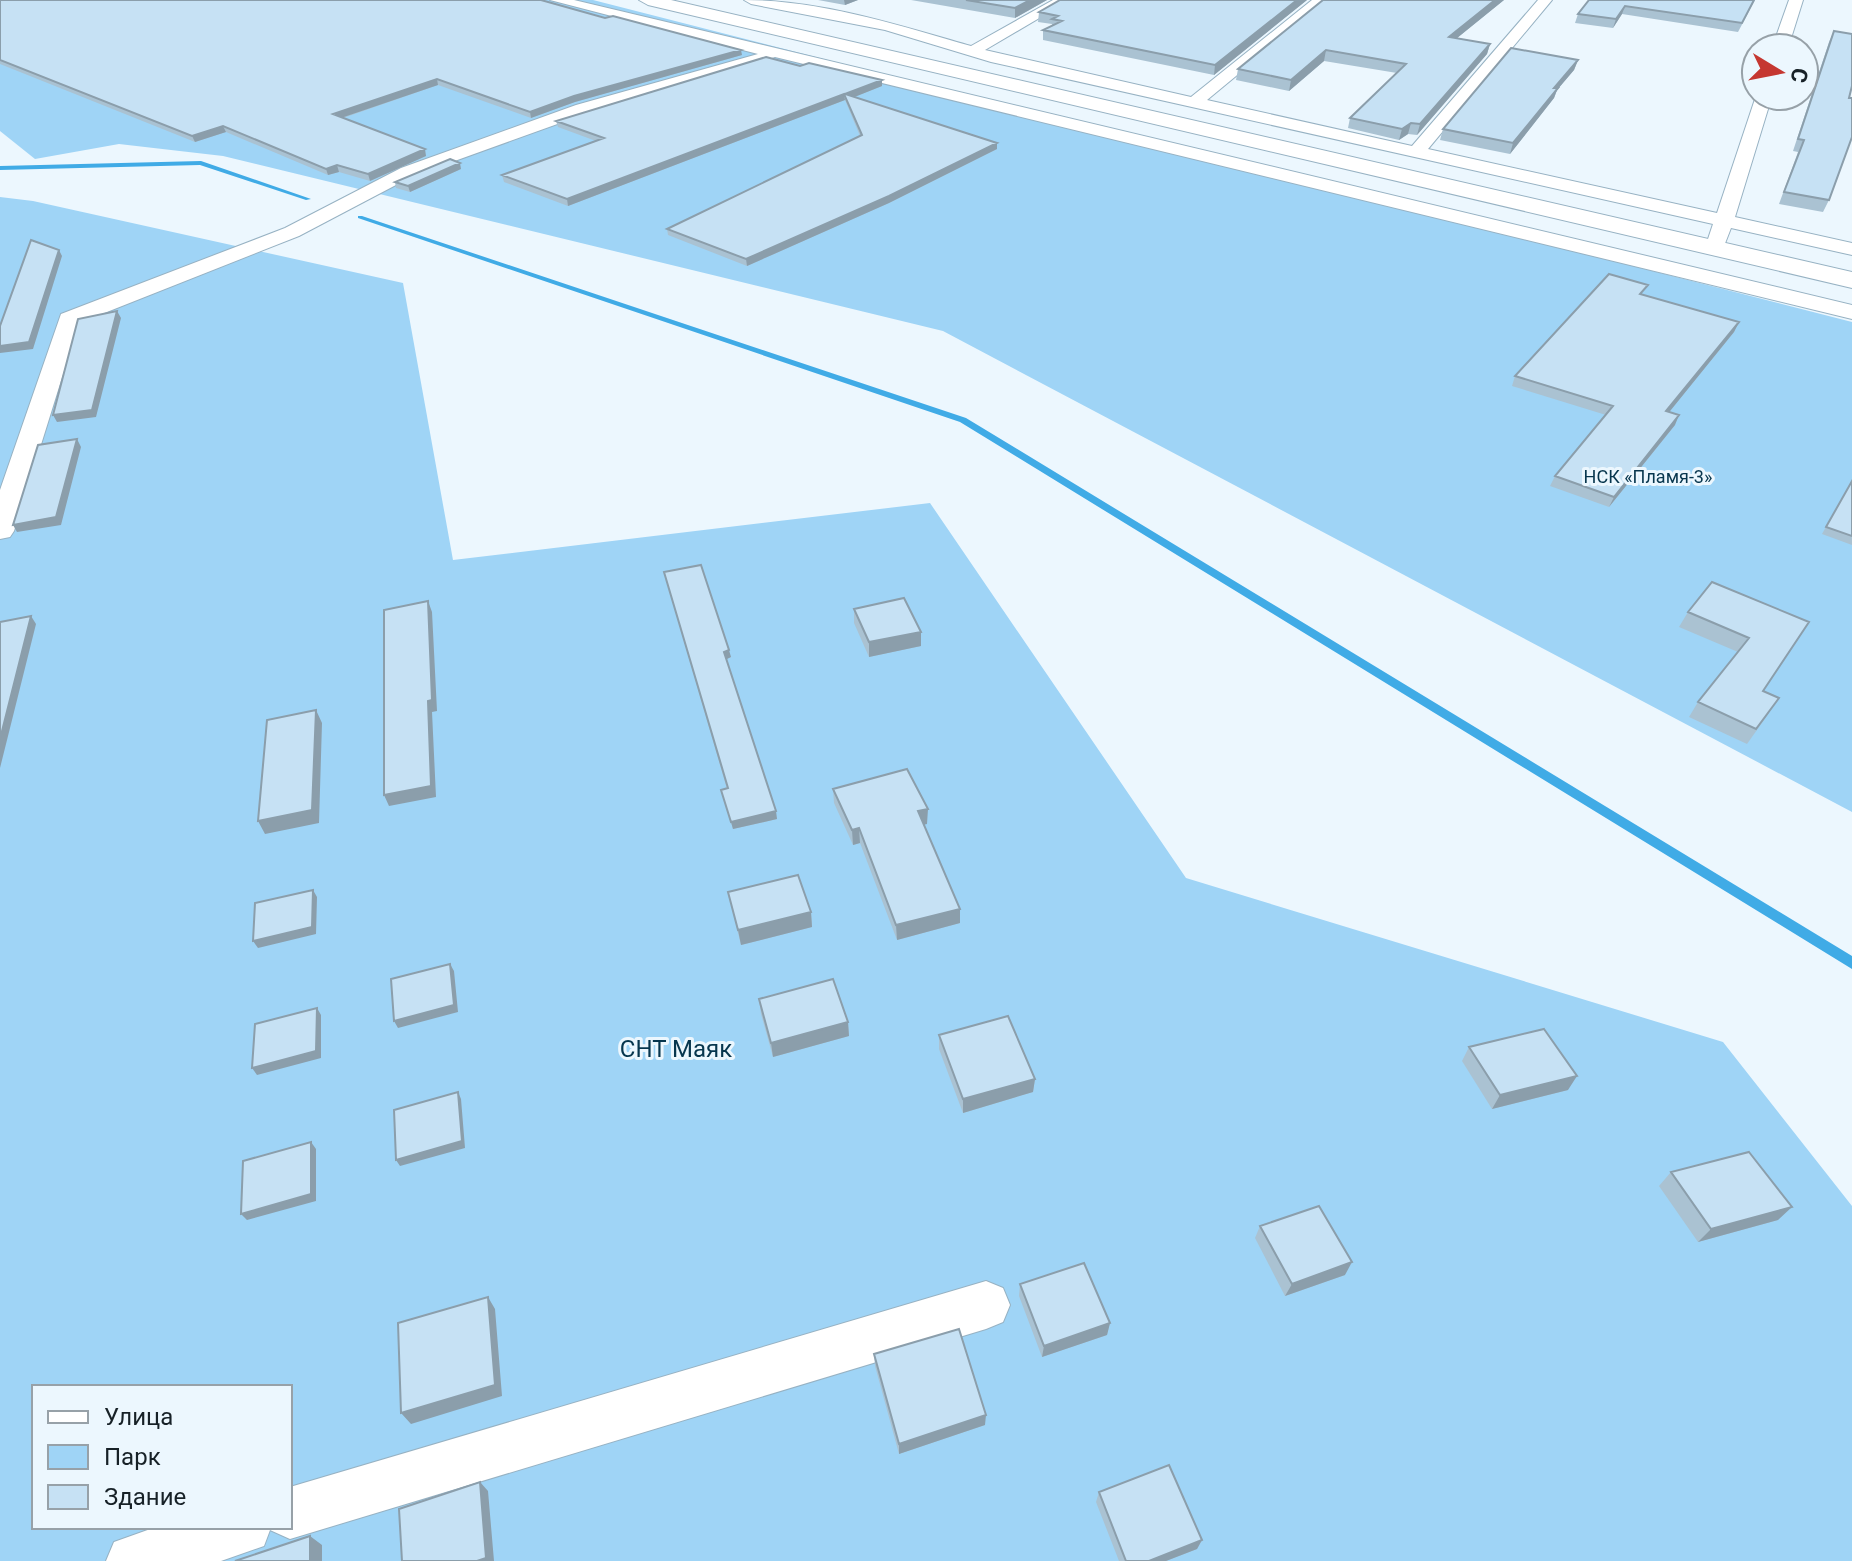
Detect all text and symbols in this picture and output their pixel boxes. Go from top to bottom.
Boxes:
north arrow [1740,32,1820,112]
text: С [1786,66,1813,85]
park label: НСК «Пламя-3» [1584,466,1712,487]
park label: СНТ Маяк [620,1035,732,1063]
legend [32,1385,292,1529]
text: Улица [104,1403,173,1431]
text: Парк [104,1443,161,1471]
text: Здание [104,1483,186,1511]

